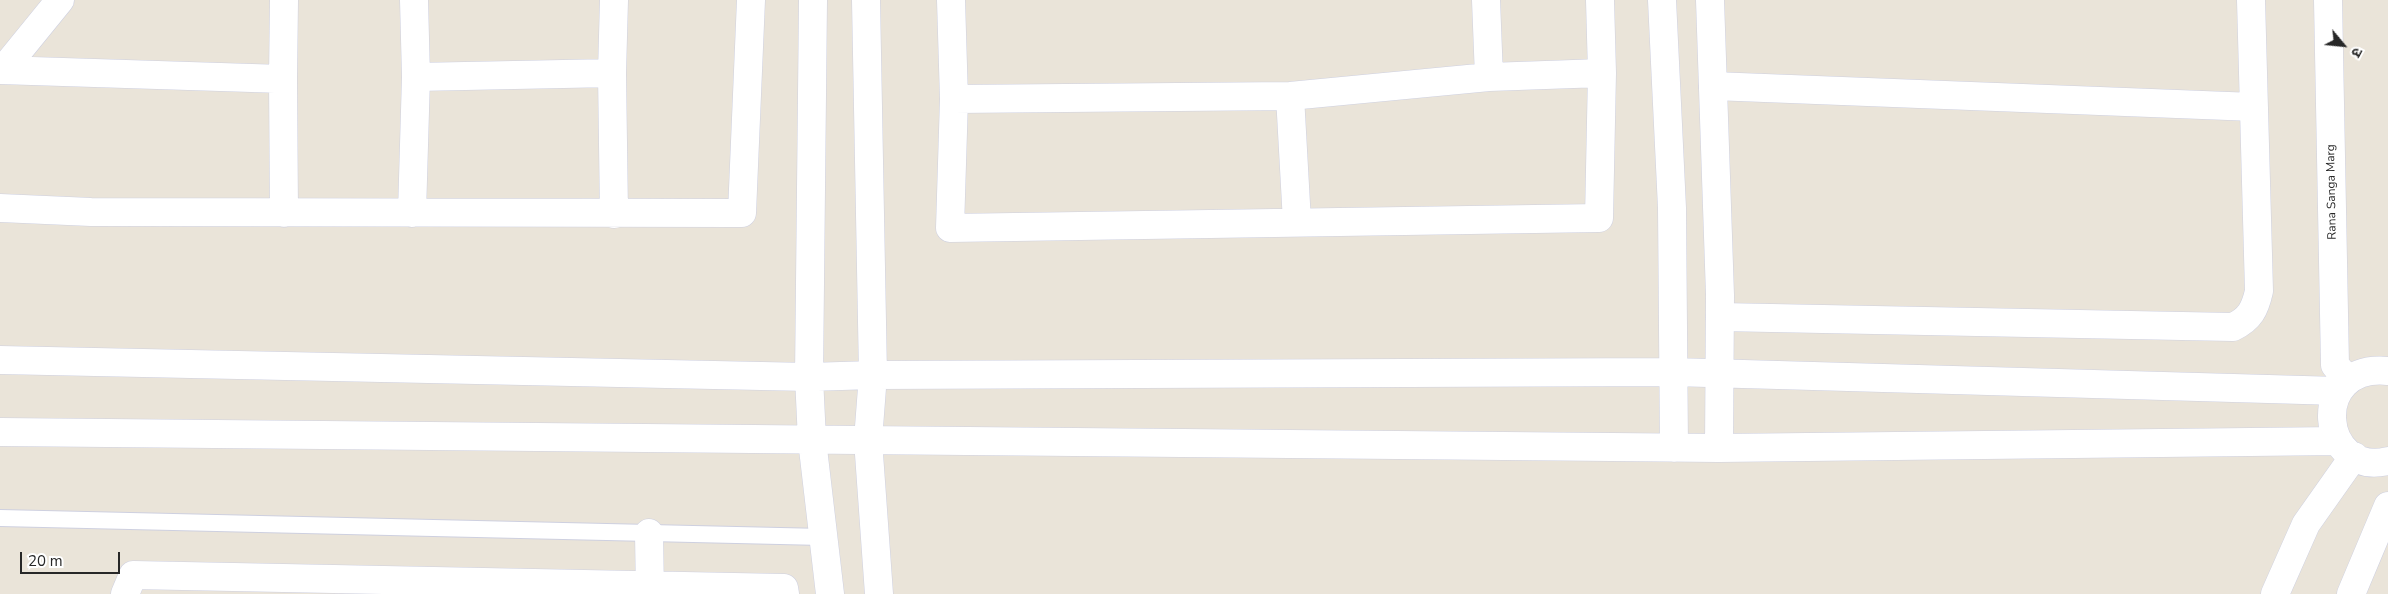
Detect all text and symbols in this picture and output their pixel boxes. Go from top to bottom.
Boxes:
north arrow [2318,20,2368,70]
text: उ [2346,44,2367,60]
street label: Rana Sanga Marg [2324,144,2340,240]
scale bar [22,542,122,574]
text: 20 m [28,551,63,571]

